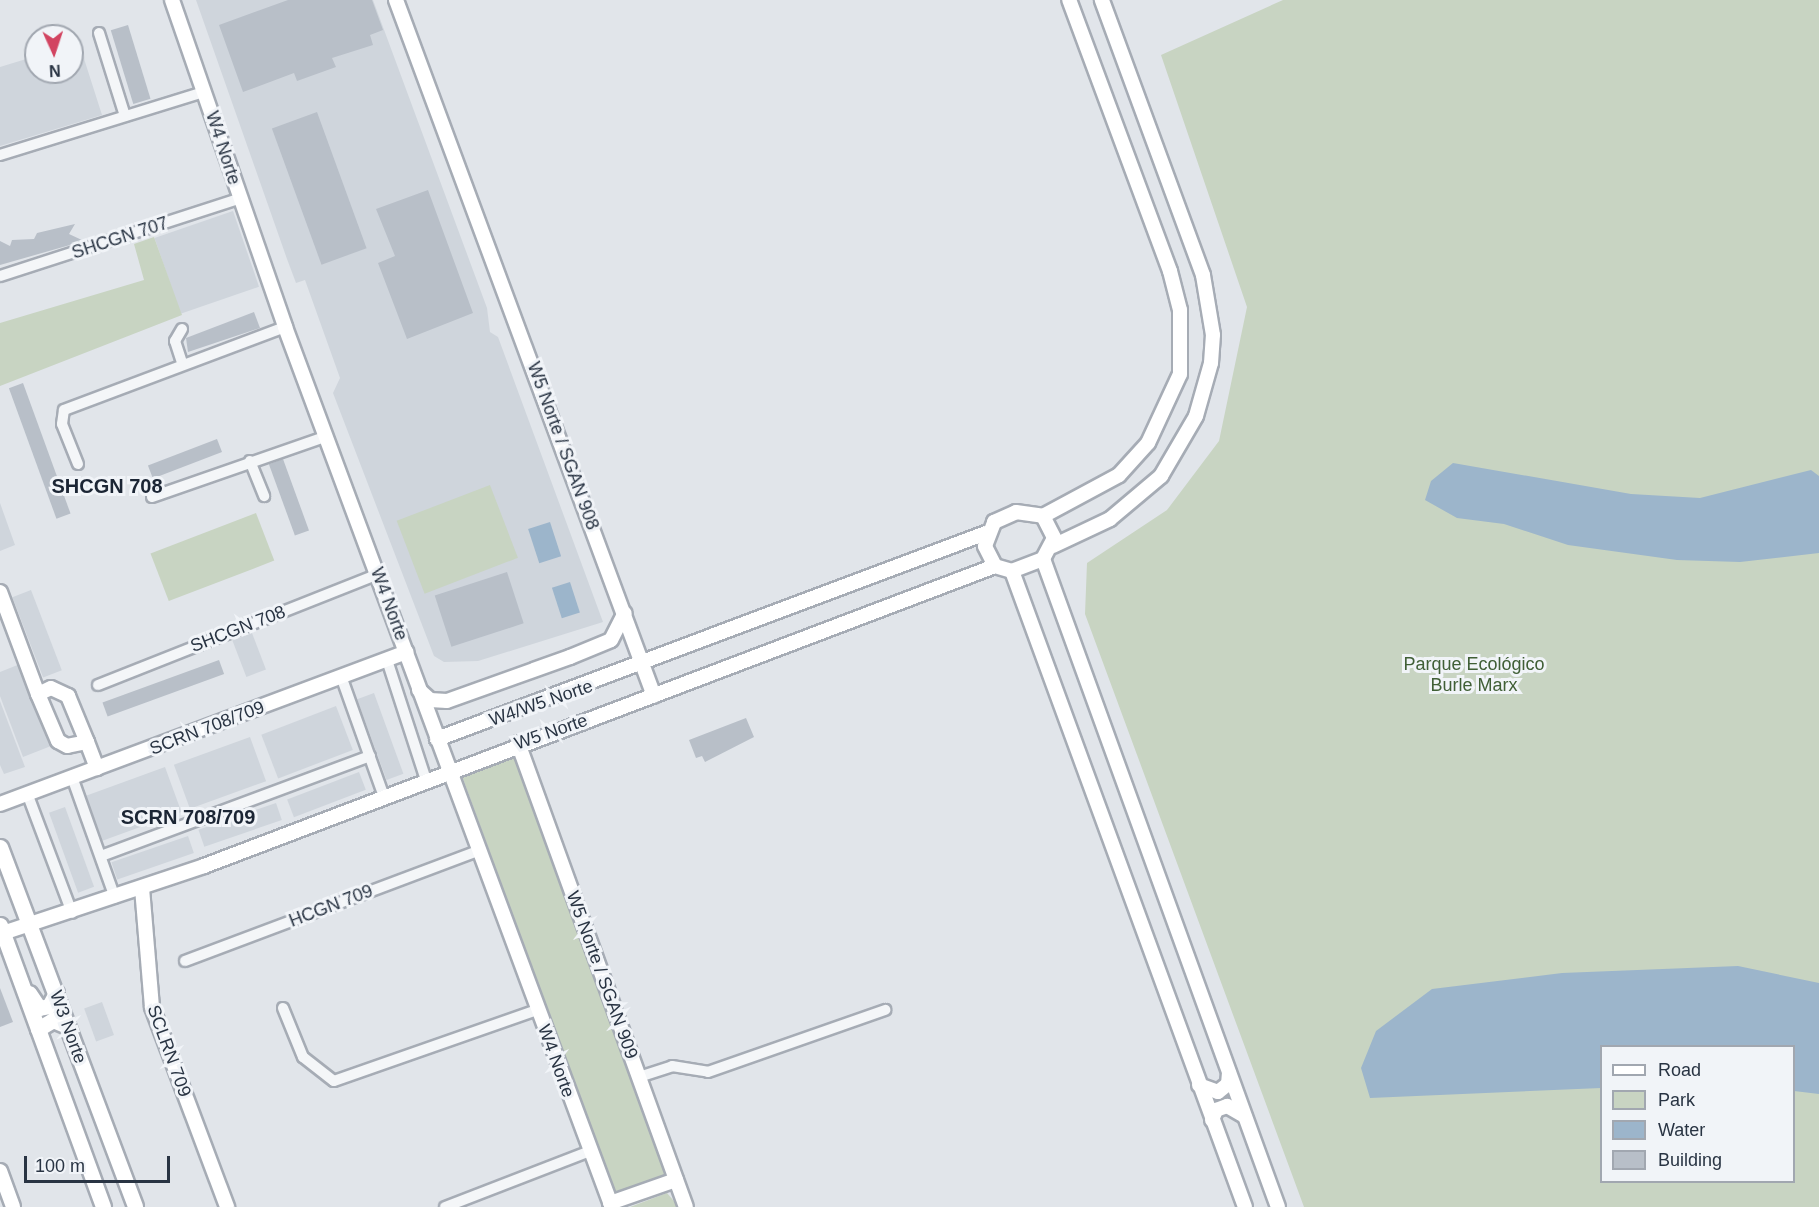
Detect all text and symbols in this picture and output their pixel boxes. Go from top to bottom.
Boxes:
north arrow [24,24,84,84]
text: N [49,62,61,79]
street label: W4 Norte [201,109,245,187]
street label: SHCGN 707 [69,212,171,264]
street label: W5 Norte / SGAN 908 [523,359,603,533]
district label: SHCGN 708 [51,474,163,498]
street label: W4 Norte [366,565,412,643]
street label: SHCGN 708 [187,601,289,657]
park label: Parque Ecológico Burle Marx [1403,654,1545,696]
street label: W4/W5 Norte [486,675,596,731]
street label: SCRN 708/709 [147,696,267,760]
street label: W5 Norte [512,709,590,755]
district label: SCRN 708/709 [121,805,255,829]
street label: HCGN 709 [286,880,376,932]
street label: W5 Norte / SGAN 909 [562,888,642,1062]
street label: W3 Norte [45,988,91,1066]
street label: SCLRN 709 [142,1002,196,1100]
street label: W4 Norte [533,1022,579,1100]
legend [1600,1045,1795,1183]
text: Road [1658,1060,1701,1080]
text: Park [1658,1090,1695,1110]
text: Water [1658,1120,1705,1140]
scale bar [27,1144,172,1182]
text: Building [1658,1150,1722,1170]
text: 100 m [35,1156,85,1176]

